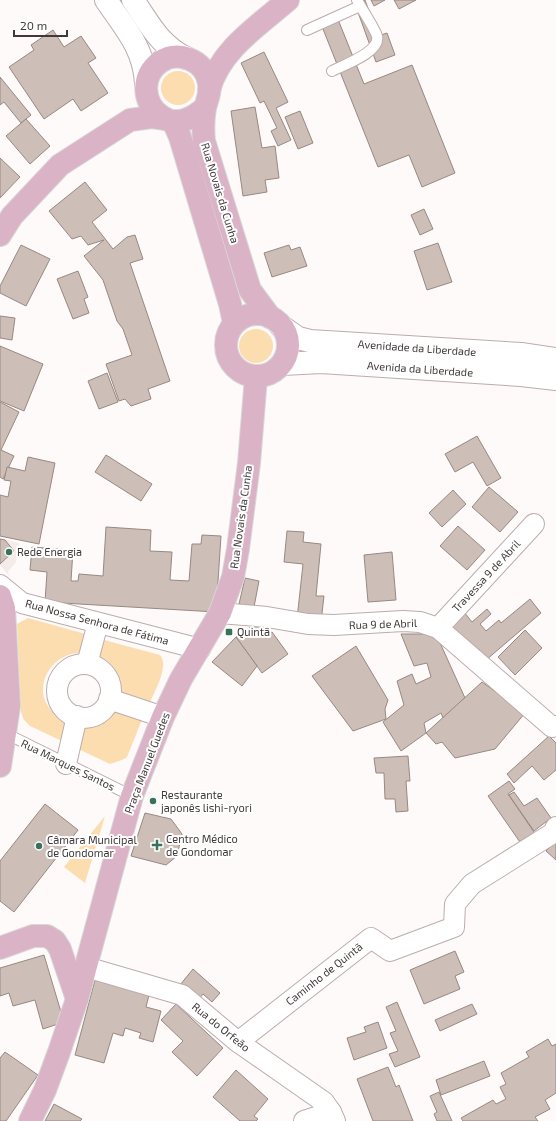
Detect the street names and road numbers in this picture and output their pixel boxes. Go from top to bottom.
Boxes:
street label: Rua Novais da Cunha [199,141,242,245]
street label: Avenidade da Liberdade [357,337,477,358]
street label: Avenida da Liberdade [367,358,474,379]
street label: Rua Novais da Cunha [227,464,254,569]
street label: Travessa 9 de Abril [449,536,523,614]
street label: Rua Nossa Senhora de Fátima [24,596,170,647]
street label: Rua 9 de Abril [349,616,418,631]
street label: Praça Manuel Guedes [121,710,173,816]
street label: Rua Marques Santos [19,736,118,793]
street label: Caminho de Quintã [283,940,365,1008]
street label: Rua do Orfeão [190,999,253,1054]

